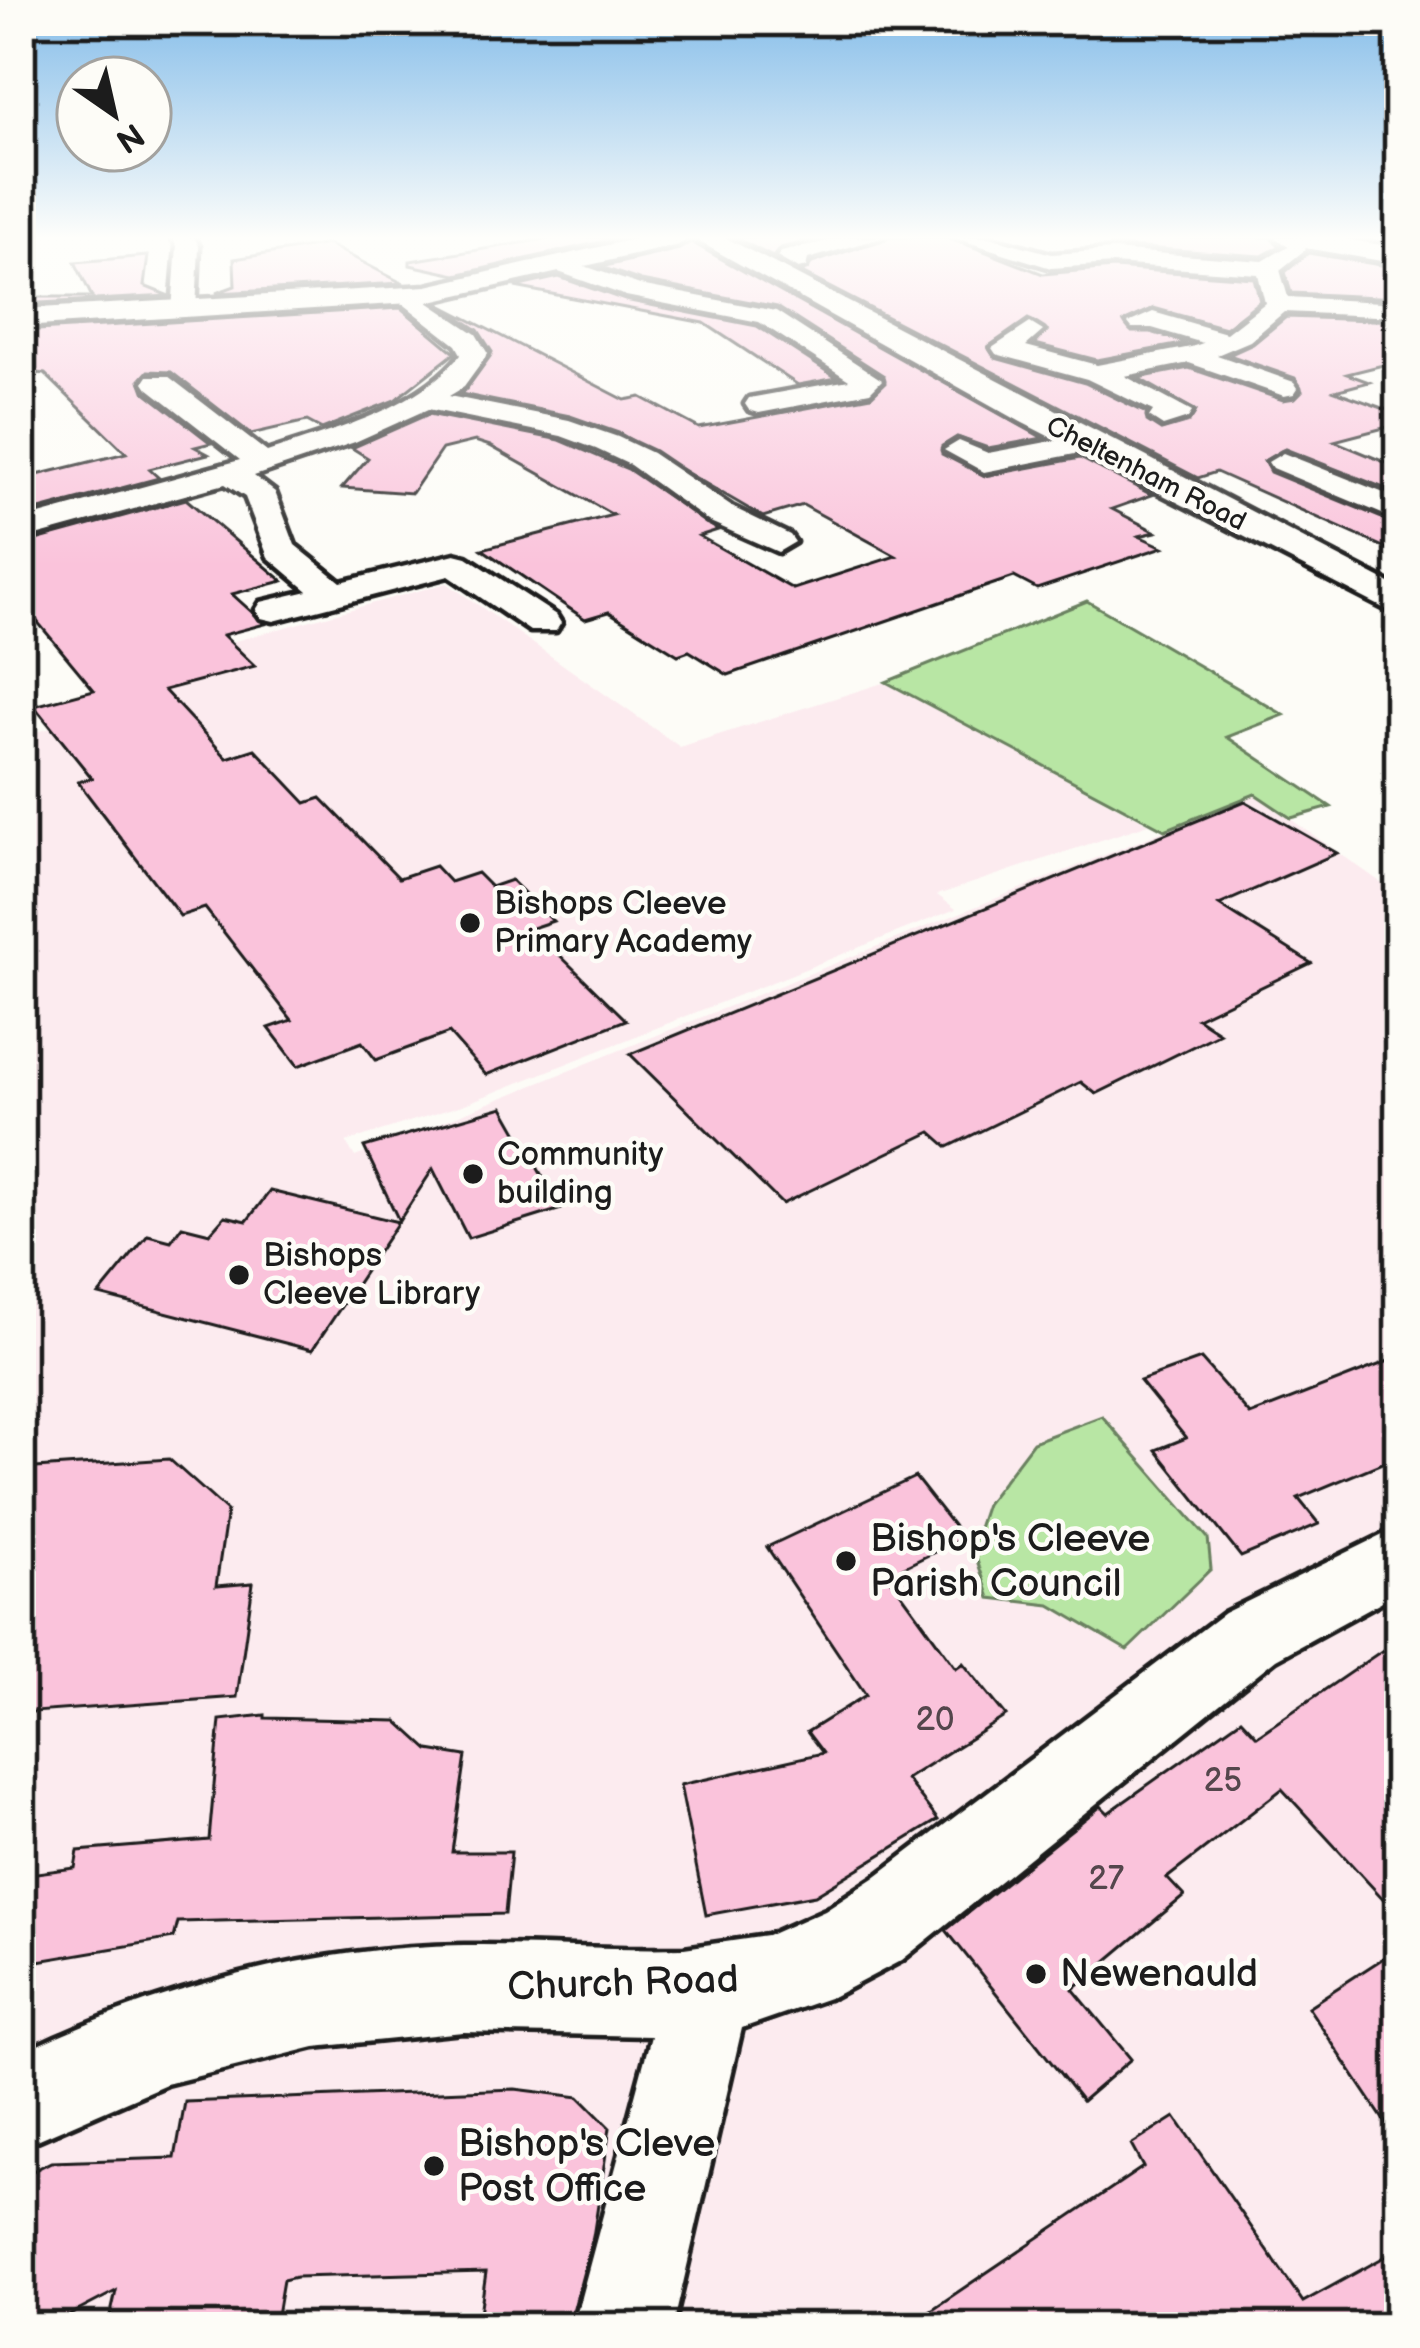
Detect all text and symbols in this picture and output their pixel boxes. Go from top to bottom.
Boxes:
north arrow [54,54,174,174]
text: N [108,114,151,161]
street label: Cheltenham Road [1041,410,1251,538]
place label: Bishops Cleeve Primary Academy [494,884,752,962]
marker: Bishops Cleeve Primary Academy [457,910,483,936]
place label: Community building [497,1135,663,1213]
marker: Community building [460,1161,486,1187]
place label: Bishops Cleeve Library [263,1236,480,1314]
marker: Bishops Cleeve Library [226,1262,252,1288]
place label: Bishop's Cleeve Parish Council [870,1516,1151,1608]
marker: Bishop's Cleeve Parish Council [833,1548,859,1574]
house number: 20 [916,1700,954,1740]
house number: 25 [1204,1761,1242,1801]
house number: 27 [1088,1859,1124,1899]
place label: Newenauld [1060,1951,1258,1998]
street label: Church Road [507,1956,739,2012]
marker: Newenauld [1023,1961,1049,1987]
place label: Bishop's Cleve Post Office [458,2121,715,2213]
marker: Bishop's Cleve Post Office [421,2153,447,2179]

